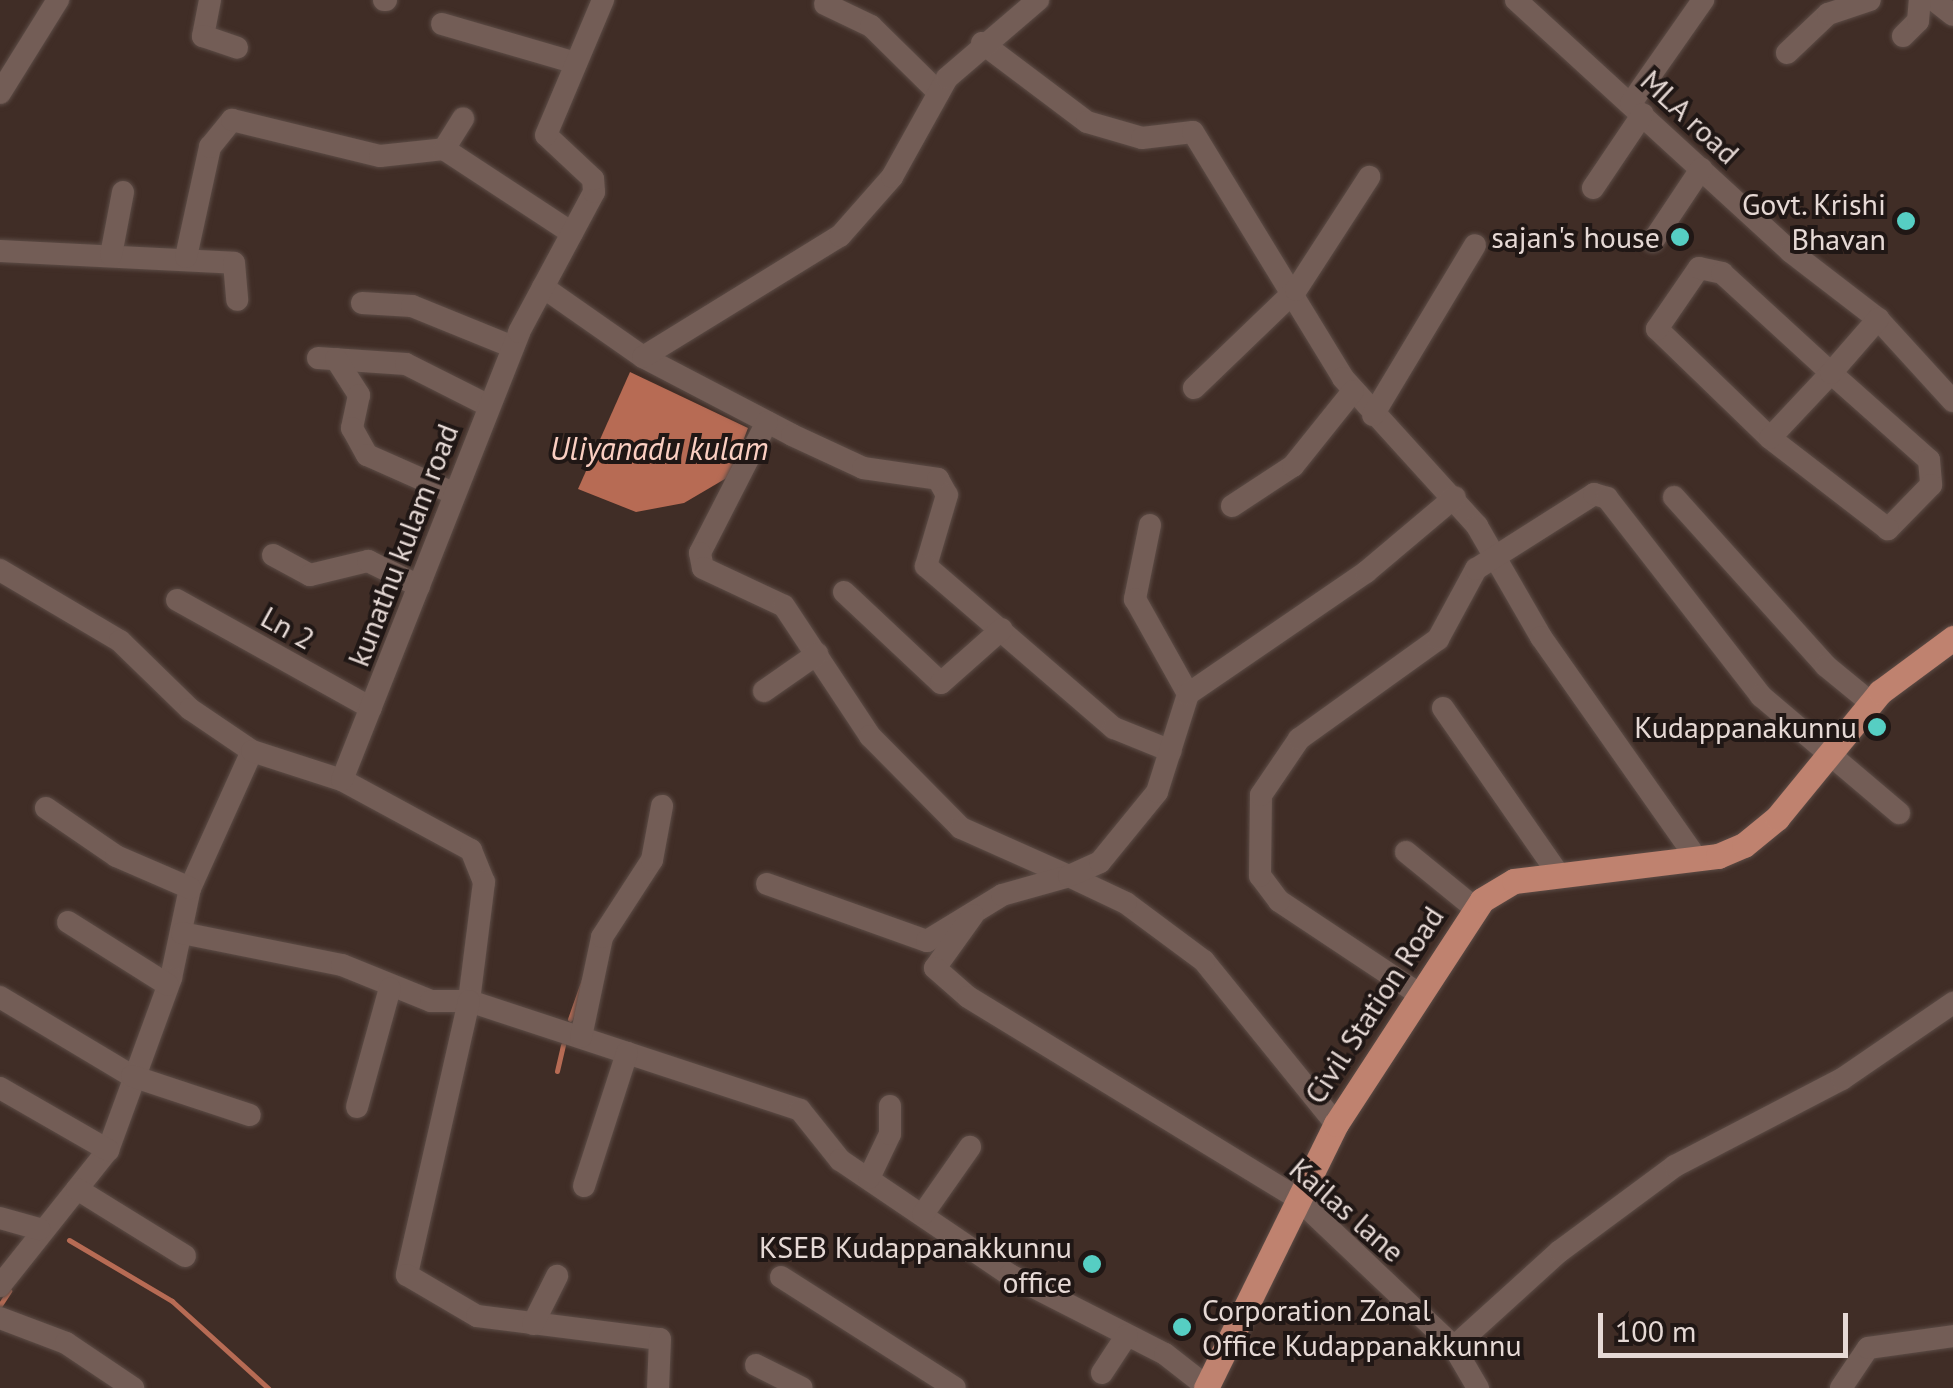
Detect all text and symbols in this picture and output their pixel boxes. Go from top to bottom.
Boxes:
street label: MLA road [1633,62,1747,172]
place label: Govt. Krishi Bhavan [1740,186,1886,256]
marker: Govt. Krishi Bhavan [1895,210,1917,232]
place label: sajan's house [1491,219,1660,255]
marker: sajan's house [1669,226,1691,248]
street label: kunathu kulam road [340,419,466,671]
water label: Uliyanadu kulam [550,429,768,467]
street label: Ln 2 [255,599,321,657]
place label: Kudappanakunnu [1634,709,1857,745]
marker: Kudappanakunnu [1866,716,1888,738]
street label: Civil Station Road [1297,900,1451,1110]
street label: Kailas lane [1282,1151,1412,1269]
place label: KSEB Kudappanakkunnu office [759,1229,1072,1300]
marker: KSEB Kudappanakkunnu office [1081,1253,1103,1275]
place label: Corporation Zonal Office Kudappanakkunnu [1202,1292,1522,1362]
scale bar [1603,1293,1853,1355]
text: 100 m [1615,1311,1696,1350]
marker: Corporation Zonal Office Kudappanakkunnu [1171,1316,1193,1338]

